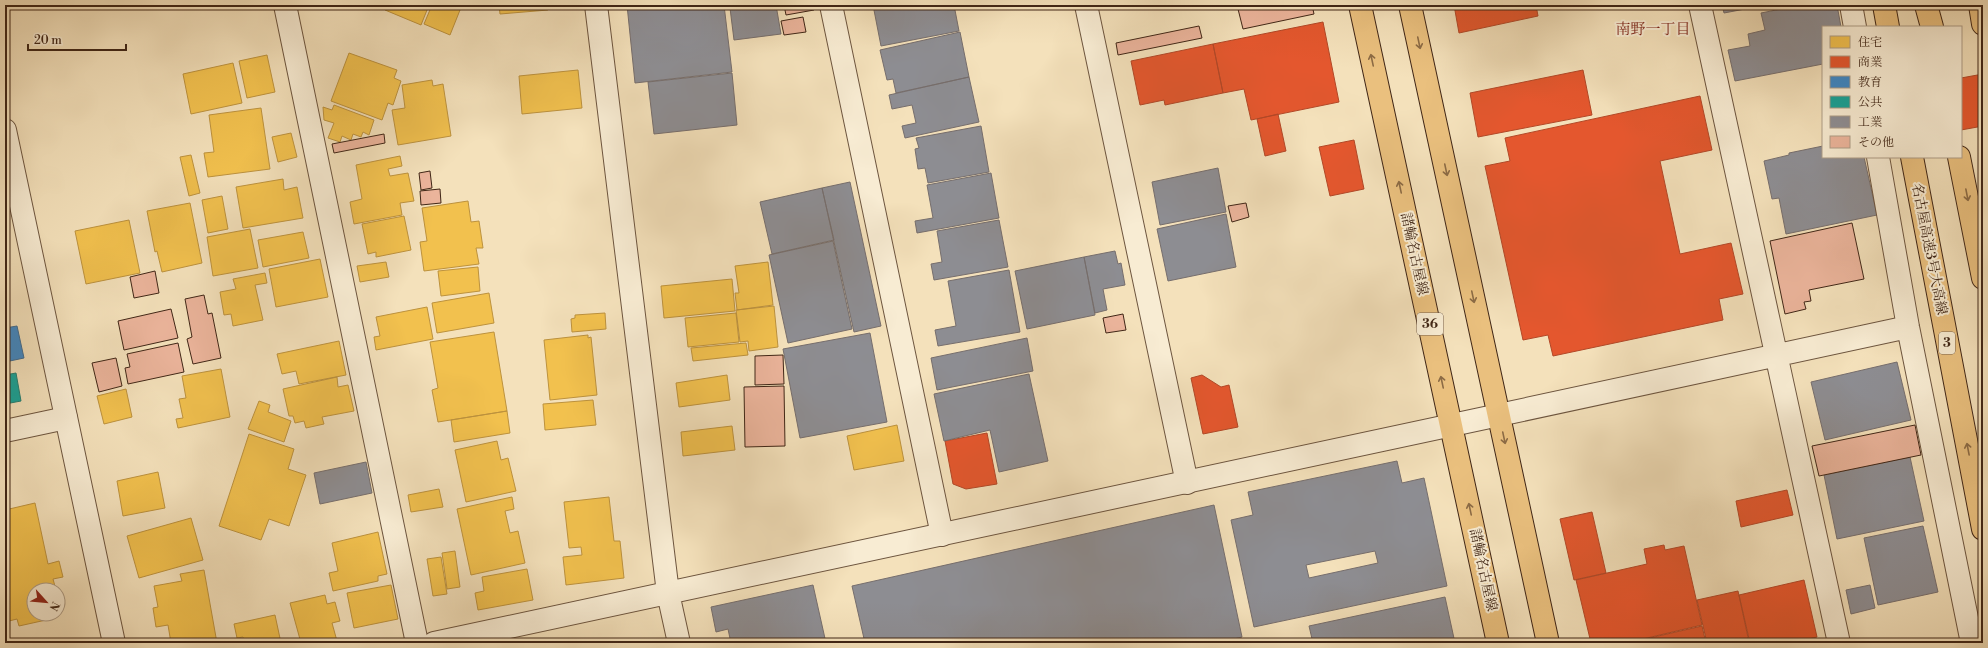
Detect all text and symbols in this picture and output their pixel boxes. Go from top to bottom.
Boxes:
district label: 南野一丁目 [1615,20,1691,39]
scale bar [28,26,126,52]
legend [1822,26,1962,158]
text: 20 m [34,33,62,48]
text: 住宅 [1858,35,1882,50]
one-way arrow [1415,36,1423,49]
one-way arrow [1367,53,1375,66]
text: 商業 [1858,55,1882,70]
text: 教育 [1858,75,1882,90]
text: 公共 [1858,95,1882,110]
text: 工業 [1858,115,1882,130]
text: その他 [1858,135,1894,150]
one-way arrow [1442,163,1450,176]
one-way arrow [1395,180,1403,193]
street label: 名古屋高速3号大高線 [1907,182,1951,316]
one-way arrow [1963,188,1971,201]
street label: 諸輪名古屋線 [1396,211,1432,297]
one-way arrow [1470,290,1478,303]
road number: 36 [1417,313,1443,335]
road number: 3 [1939,332,1955,354]
one-way arrow [1438,376,1446,389]
one-way arrow [1500,431,1508,444]
one-way arrow [1963,443,1971,456]
one-way arrow [1465,503,1473,516]
street label: 諸輪名古屋線 [1465,527,1501,613]
north arrow [26,582,66,622]
text: N [46,599,62,613]

